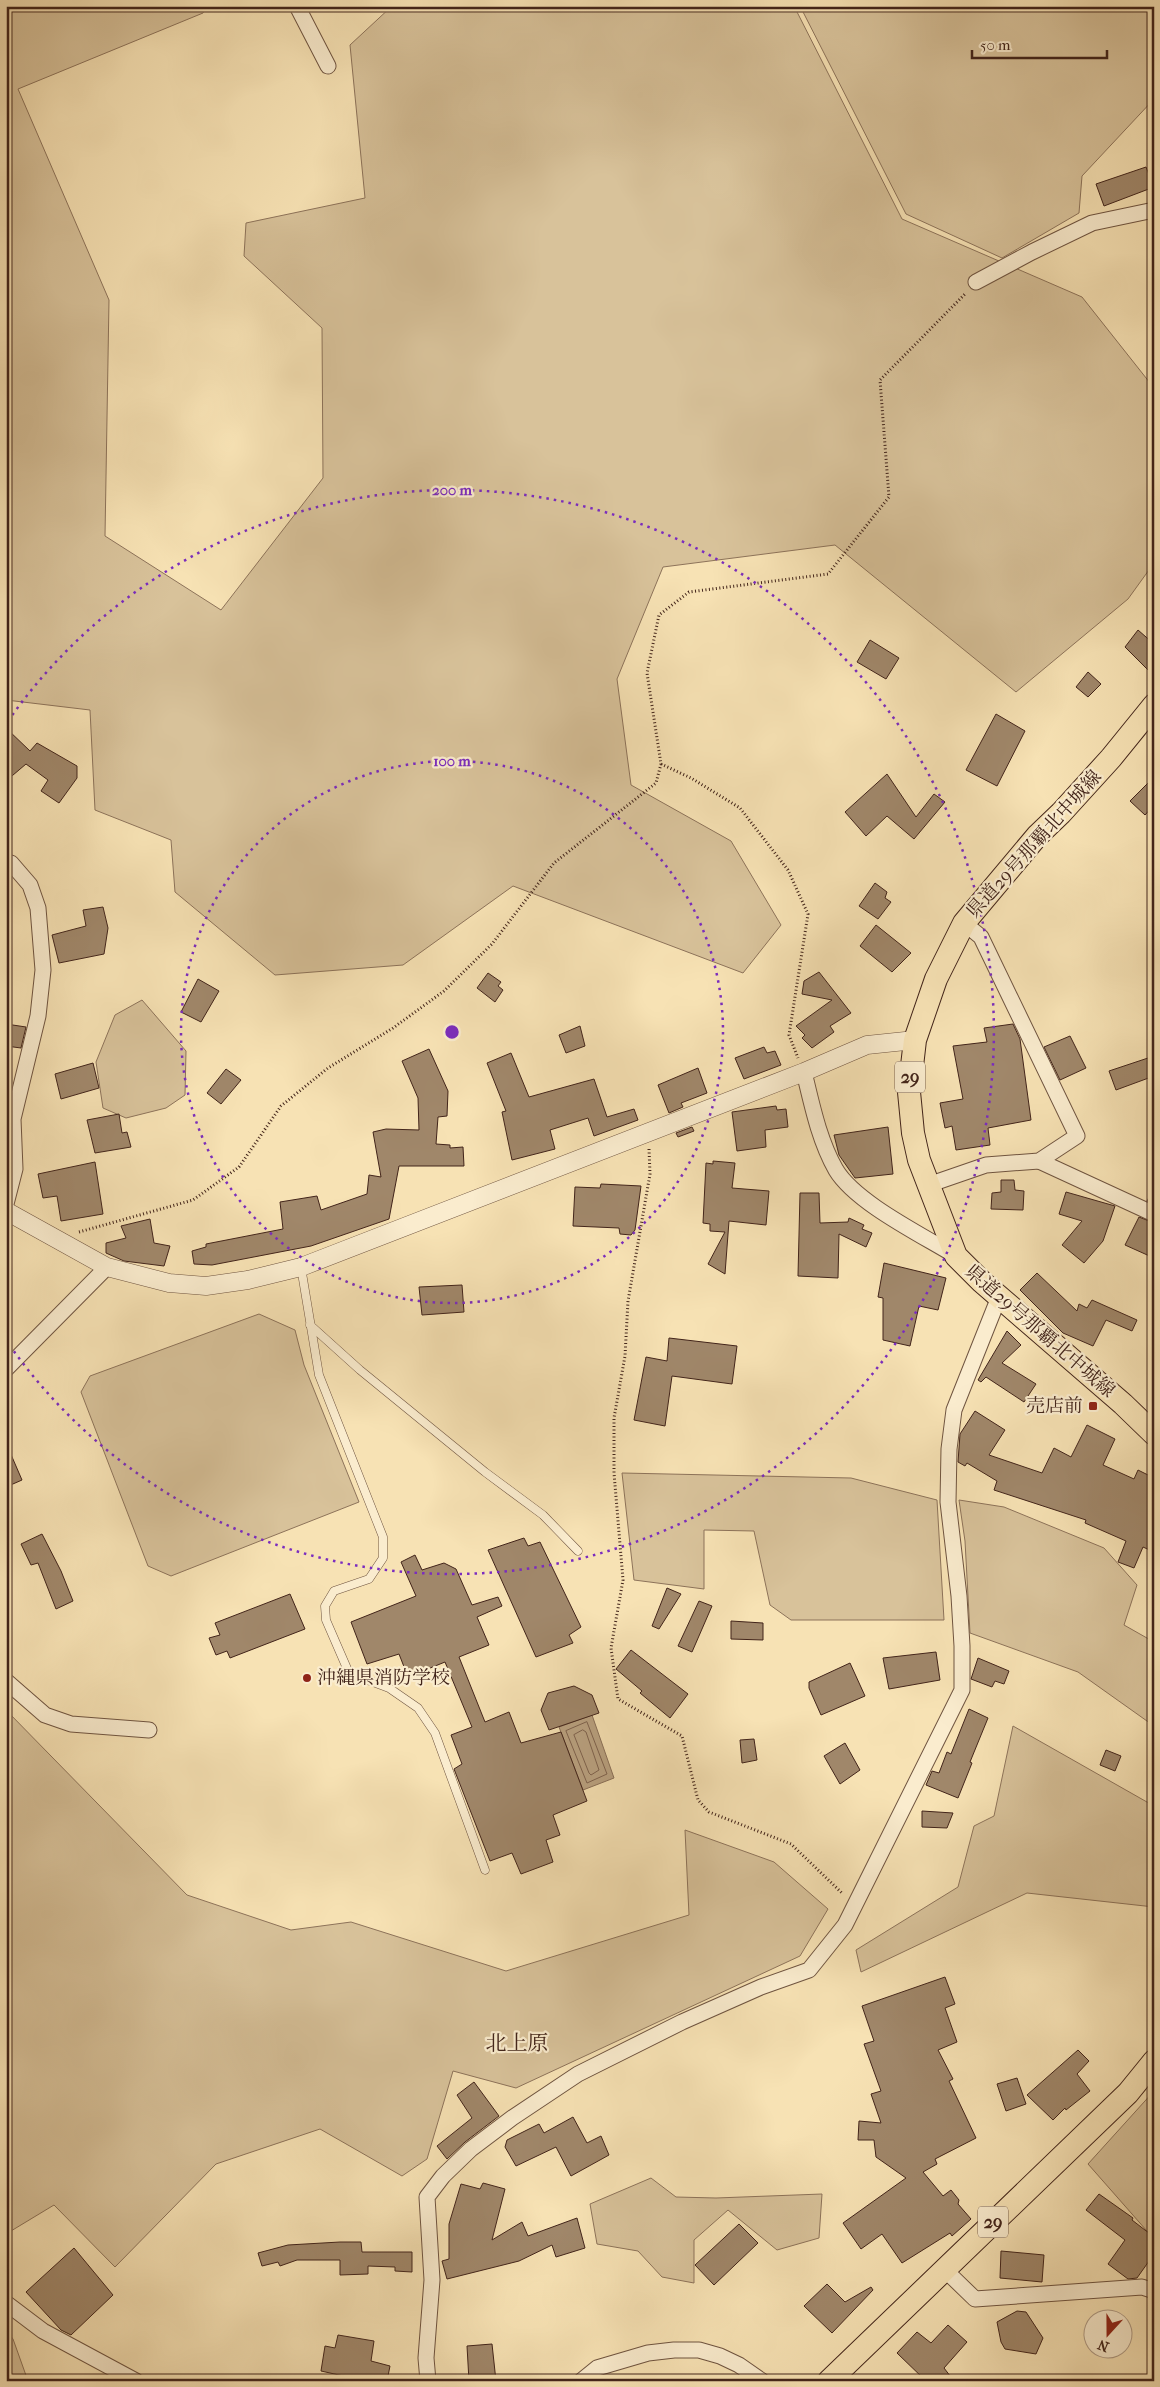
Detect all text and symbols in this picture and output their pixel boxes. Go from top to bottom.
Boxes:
scale bar [972,28,1108,60]
text: 50 m [980,36,1011,54]
text: 200 m [432,481,472,499]
text: 100 m [433,752,471,770]
street label: 県道29号那覇北中城線 [962,766,1106,922]
centre of rings [443,1023,461,1041]
road number: 29 [895,1062,925,1092]
street label: 県道29号那覇北中城線 [961,1260,1119,1402]
place label: 売店前 [1026,1395,1083,1417]
marker: 売店前 [1087,1400,1099,1412]
place label: 沖縄県消防学校 [317,1667,450,1689]
marker: 沖縄県消防学校 [301,1672,313,1684]
district label: 北上原 [486,2031,549,2055]
road number: 29 [978,2206,1008,2238]
north arrow [1082,2310,1132,2360]
text: N [1095,2336,1112,2356]

